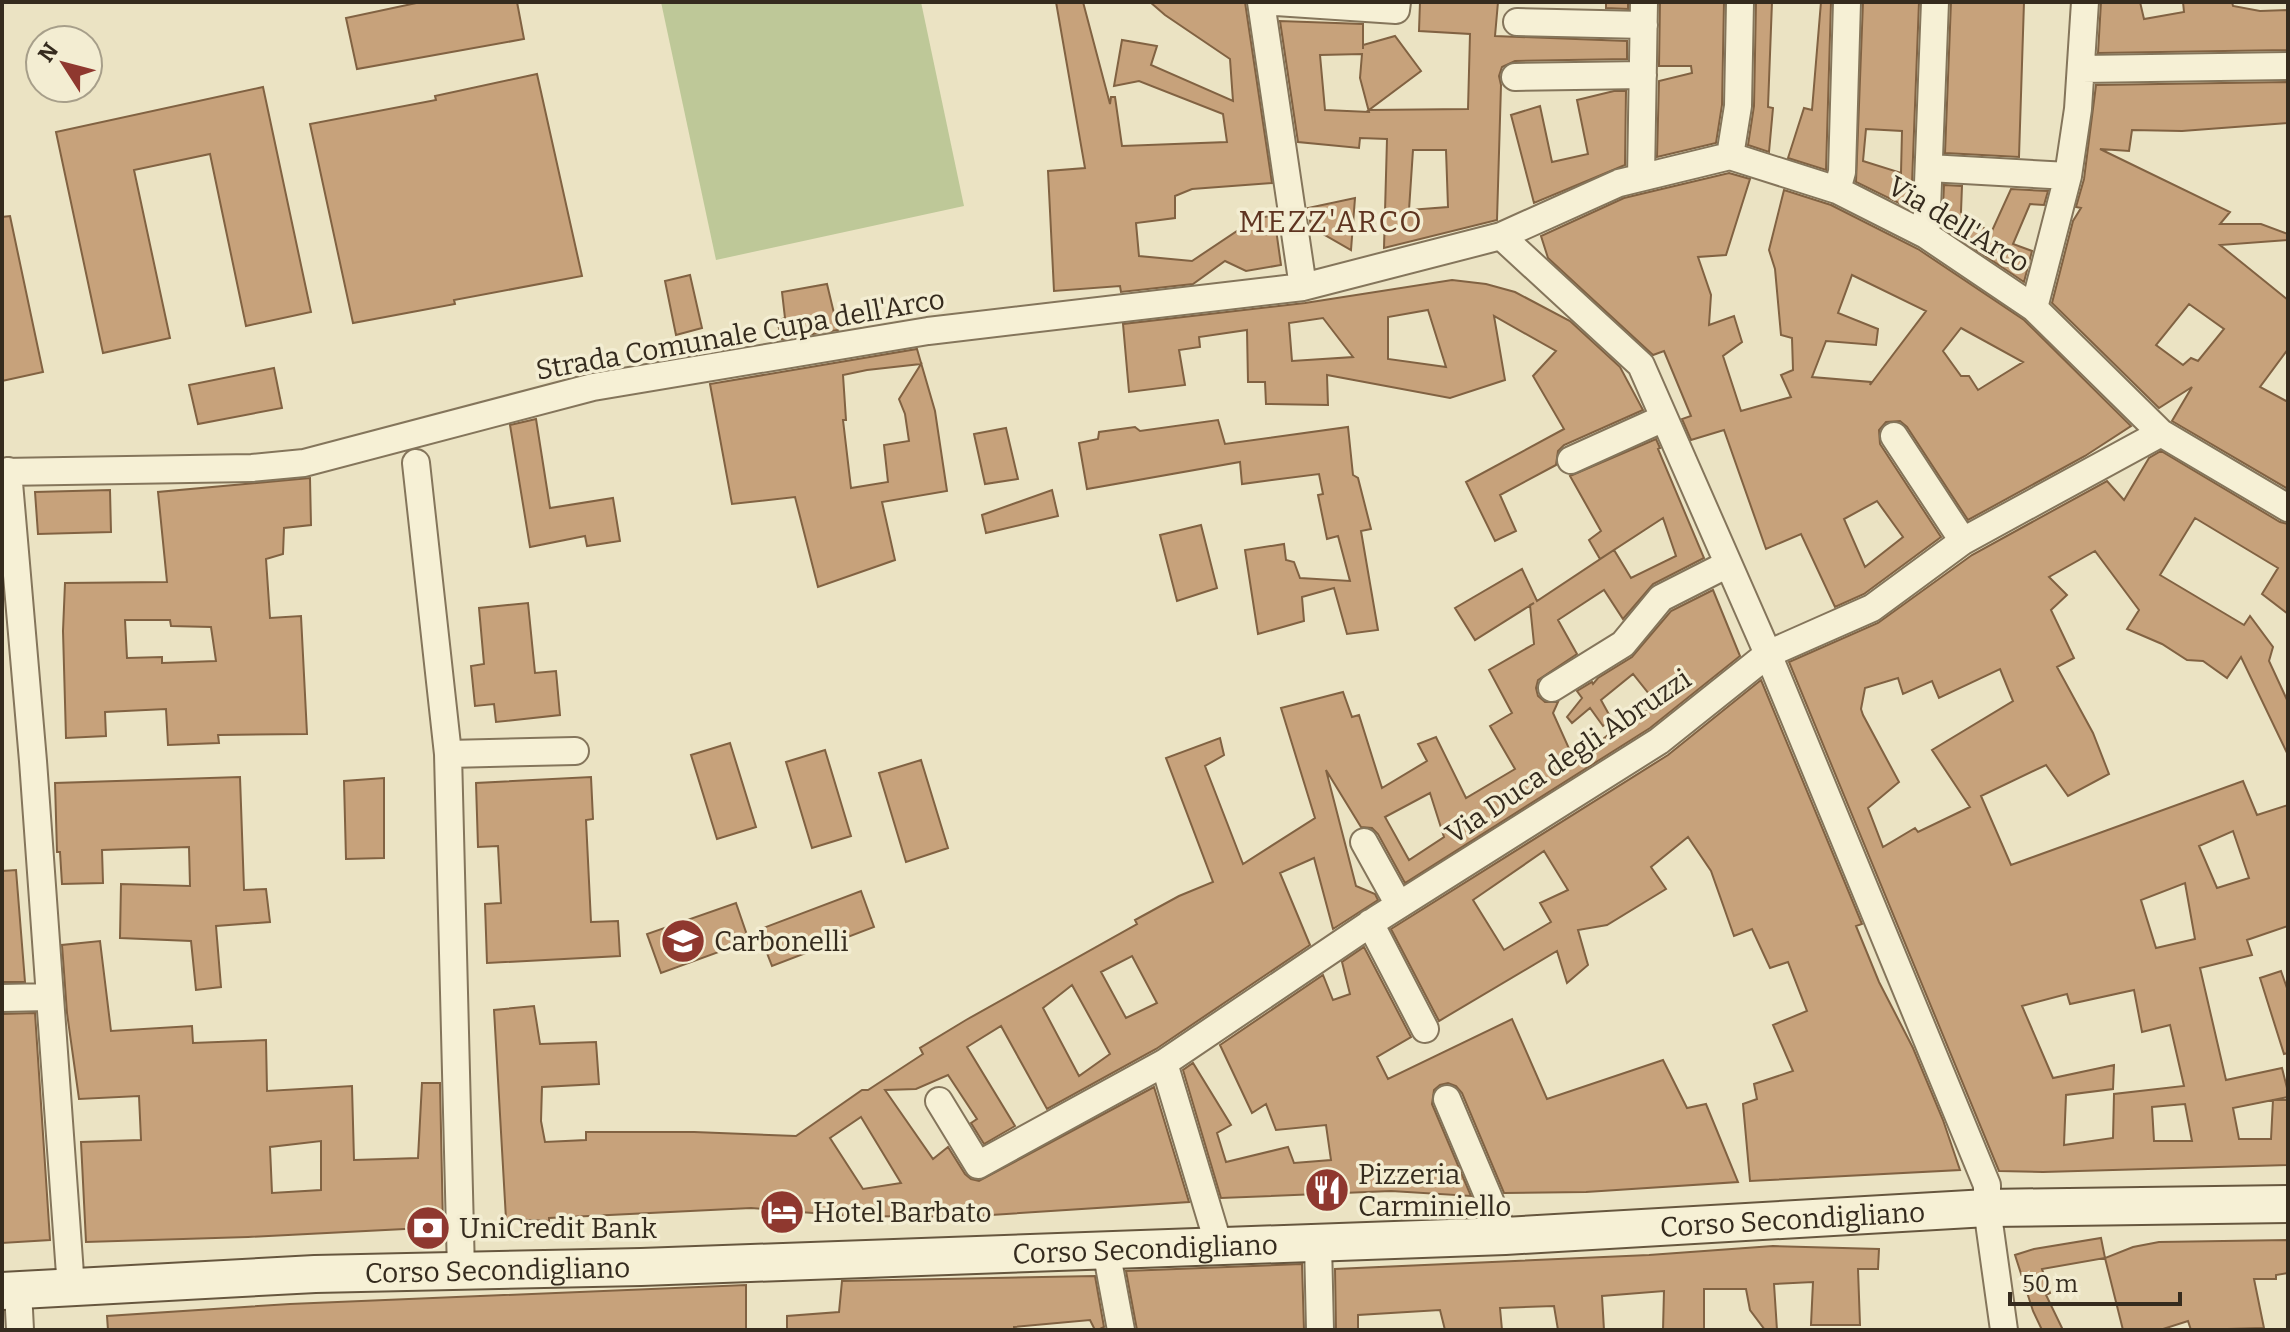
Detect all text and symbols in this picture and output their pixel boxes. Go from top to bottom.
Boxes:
north arrow [24,24,104,104]
text: N [32,38,64,67]
street label: Via dell'Arco [1882,169,2036,280]
district label: MEZZ'ARCO [1238,204,1424,240]
street label: Strada Comunale Cupa dell'Arco [533,282,947,387]
street label: Via Duca degli Abruzzi [1439,662,1697,851]
school or university icon: Carbonelli [659,917,707,965]
place label: Carbonelli [714,925,849,958]
place label: Pizzeria Carminiello [1358,1158,1511,1223]
restaurant icon: Pizzeria Carminiello [1303,1166,1351,1214]
hotel icon: Hotel Barbato [758,1188,806,1236]
place label: Hotel Barbato [813,1196,992,1229]
street label: Corso Secondigliano [1659,1196,1926,1244]
bank icon: UniCredit Bank [404,1204,452,1252]
place label: UniCredit Bank [459,1212,657,1245]
street label: Corso Secondigliano [1012,1228,1278,1271]
street label: Corso Secondigliano [364,1251,631,1290]
scale bar [2010,1256,2180,1306]
text: 50 m [2022,1270,2078,1298]

